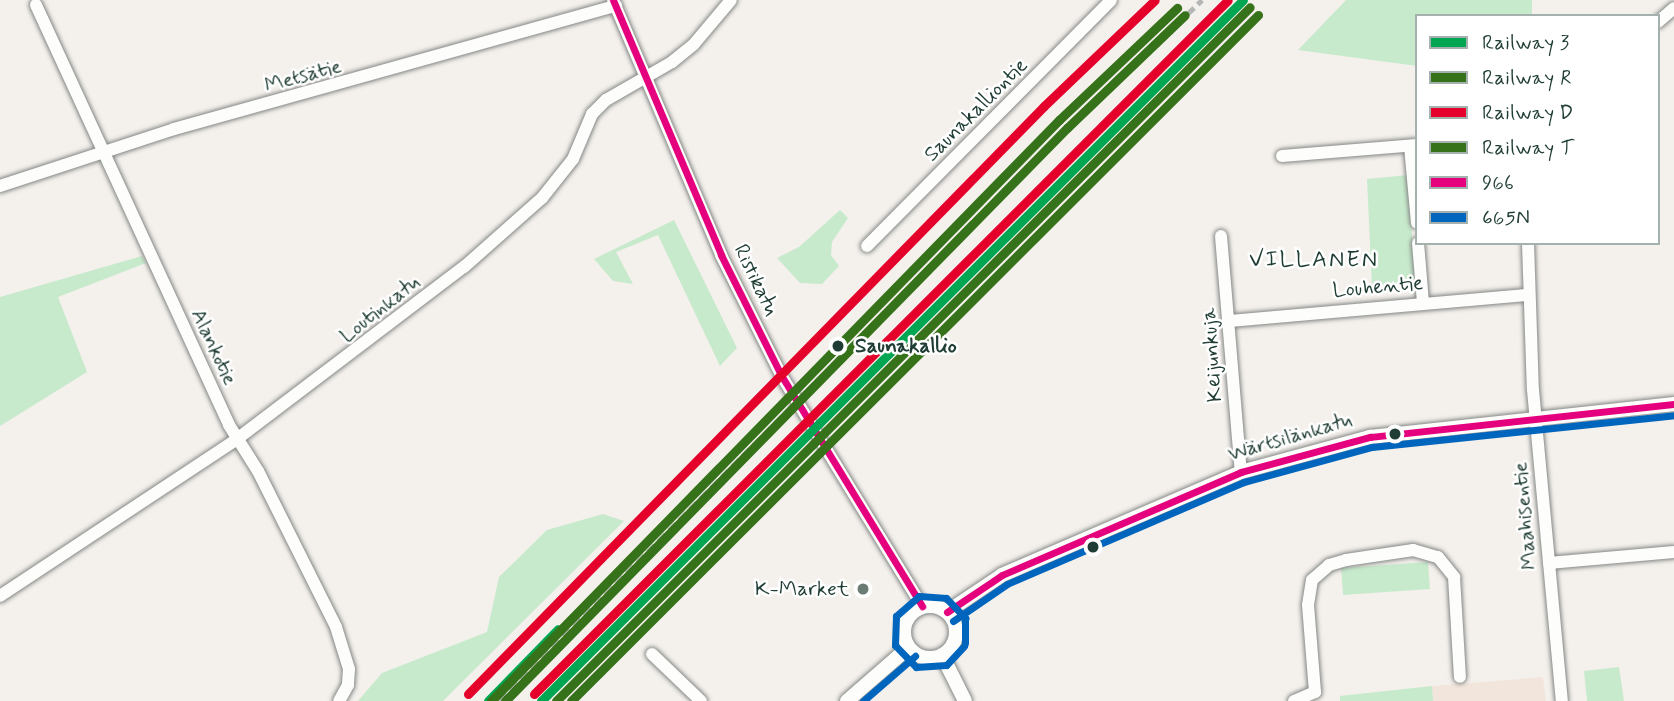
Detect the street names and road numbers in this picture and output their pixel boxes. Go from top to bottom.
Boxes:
street label: Saunakalliontie [919,53,1033,167]
street label: Metsätie [262,54,344,98]
street label: Ristikatu [728,240,784,320]
street label: Loutinkatu [335,270,425,348]
street label: Louhentie [1332,270,1424,304]
street label: Alankotie [185,305,243,389]
street label: Keijunkuja [1196,307,1228,403]
street label: Wärtsilänkatu [1225,407,1355,467]
street label: Maahisentie [1508,461,1542,571]

